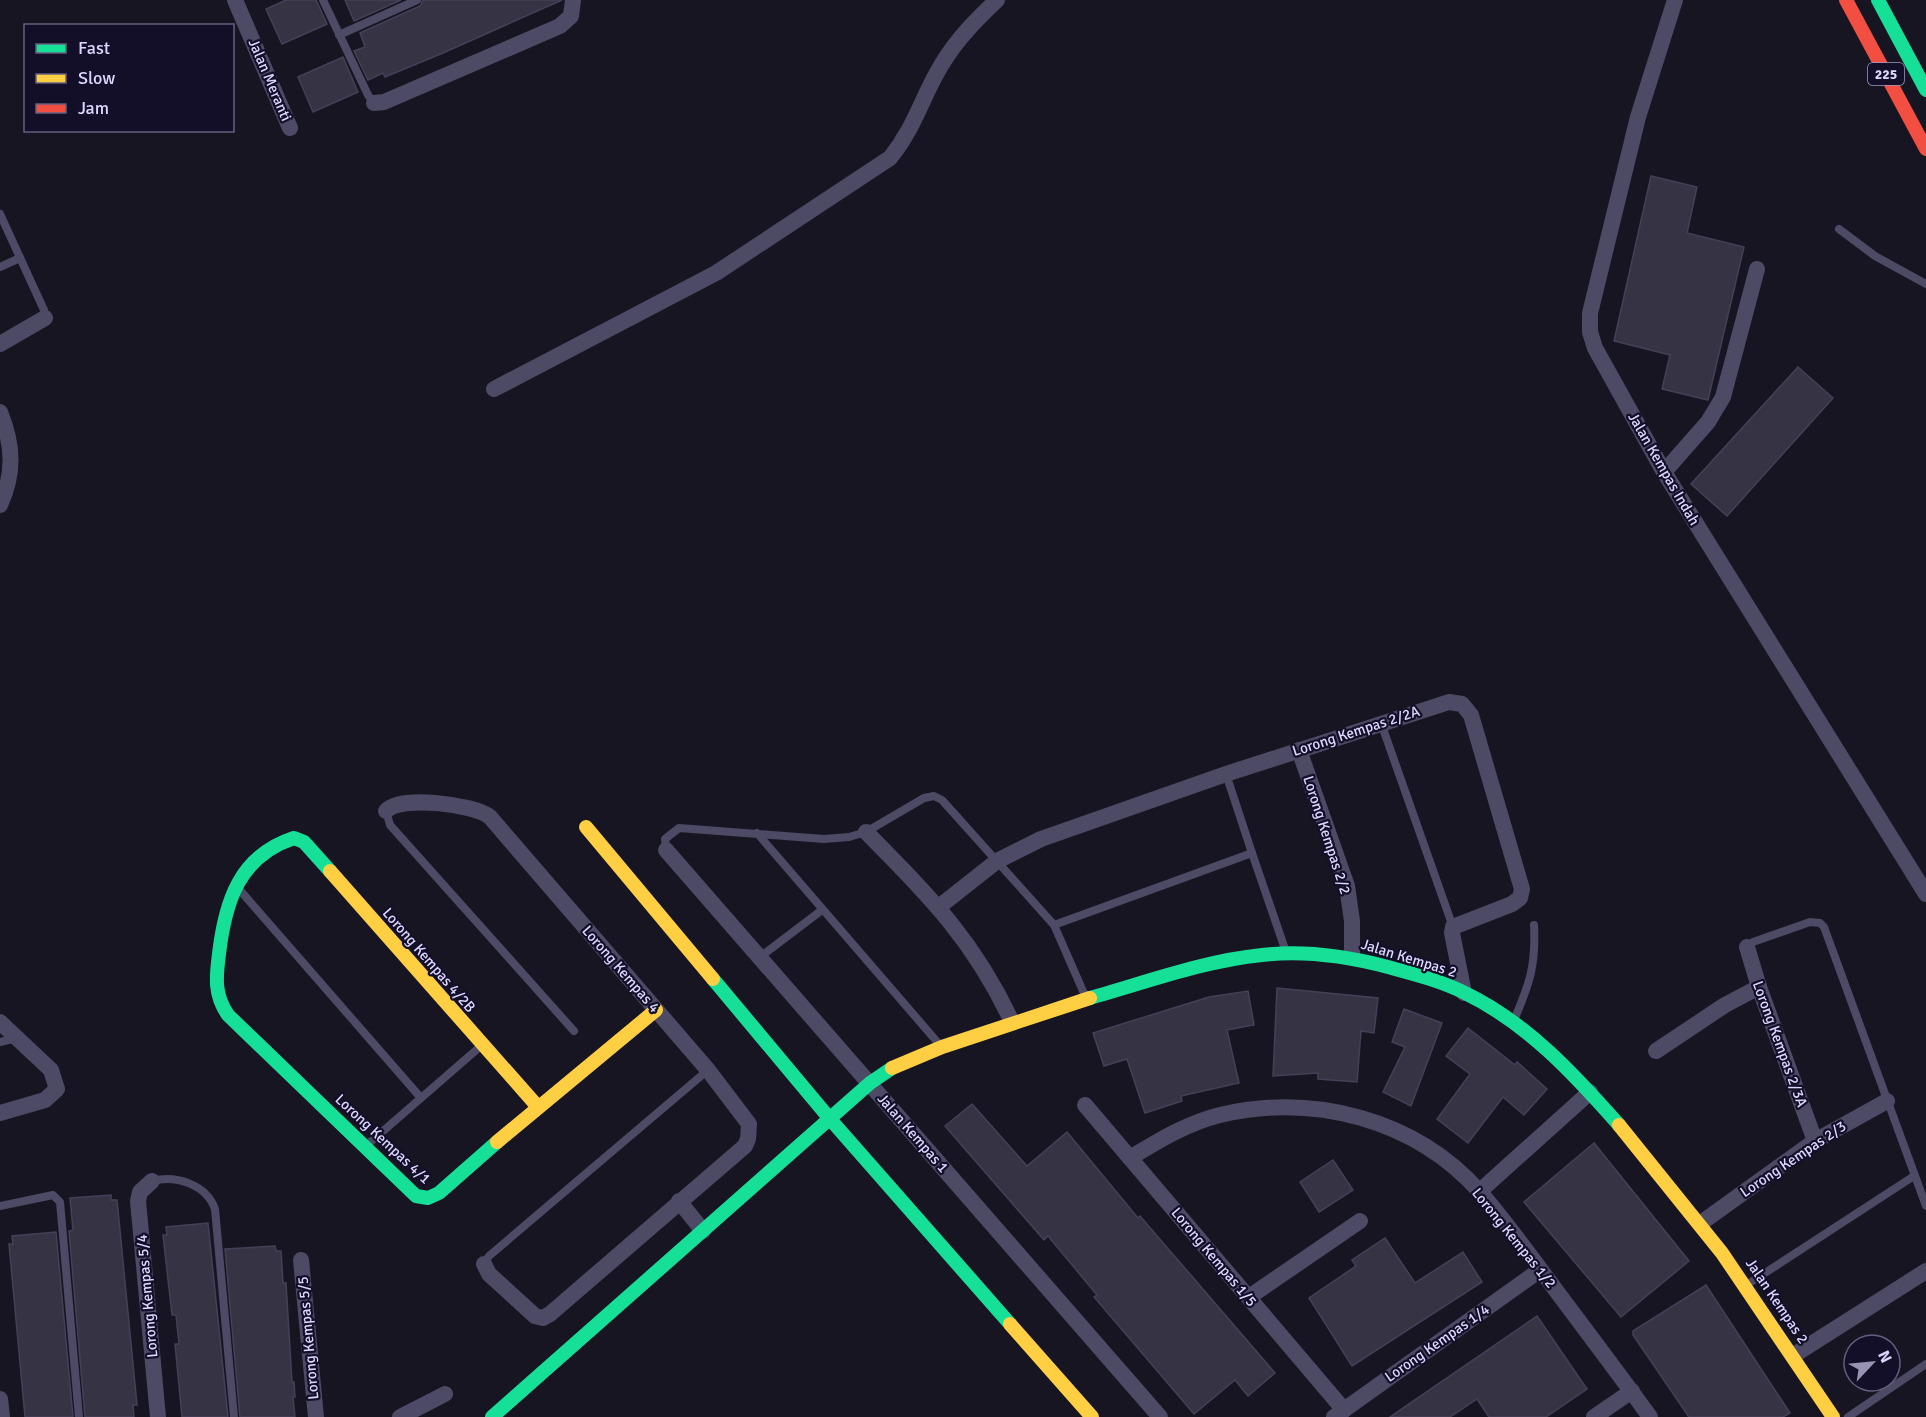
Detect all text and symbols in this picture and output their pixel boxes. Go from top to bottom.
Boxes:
legend [24,24,234,132]
street label: Jalan Meranti [245,36,295,124]
text: Fast [78,37,110,59]
road number: 225 [1868,63,1904,85]
text: Slow [78,67,115,89]
text: Jam [78,97,109,119]
street label: Jalan Kempas Indah [1624,409,1704,529]
street label: Lorong Kempas 2/2A [1290,702,1422,760]
street label: Lorong Kempas 2/2 [1299,773,1355,897]
street label: Lorong Kempas 4/2B [379,904,479,1016]
street label: Lorong Kempas 4 [578,922,664,1016]
street label: Jalan Kempas 2 [1359,935,1459,981]
street label: Lorong Kempas 2/3A [1749,978,1811,1110]
street label: Lorong Kempas 4/1 [332,1090,434,1188]
street label: Jalan Kempas 1 [874,1090,952,1176]
street label: Lorong Kempas 2/3 [1737,1117,1849,1201]
street label: Lorong Kempas 1/2 [1468,1184,1560,1292]
street label: Lorong Kempas 1/5 [1167,1204,1261,1310]
street label: Lorong Kempas 5/4 [133,1234,161,1358]
street label: Jalan Kempas 2 [1742,1255,1812,1347]
street label: Lorong Kempas 5/5 [294,1276,322,1400]
street label: Lorong Kempas 1/4 [1381,1300,1493,1386]
north arrow [1842,1333,1902,1393]
text: N [1873,1347,1896,1366]

